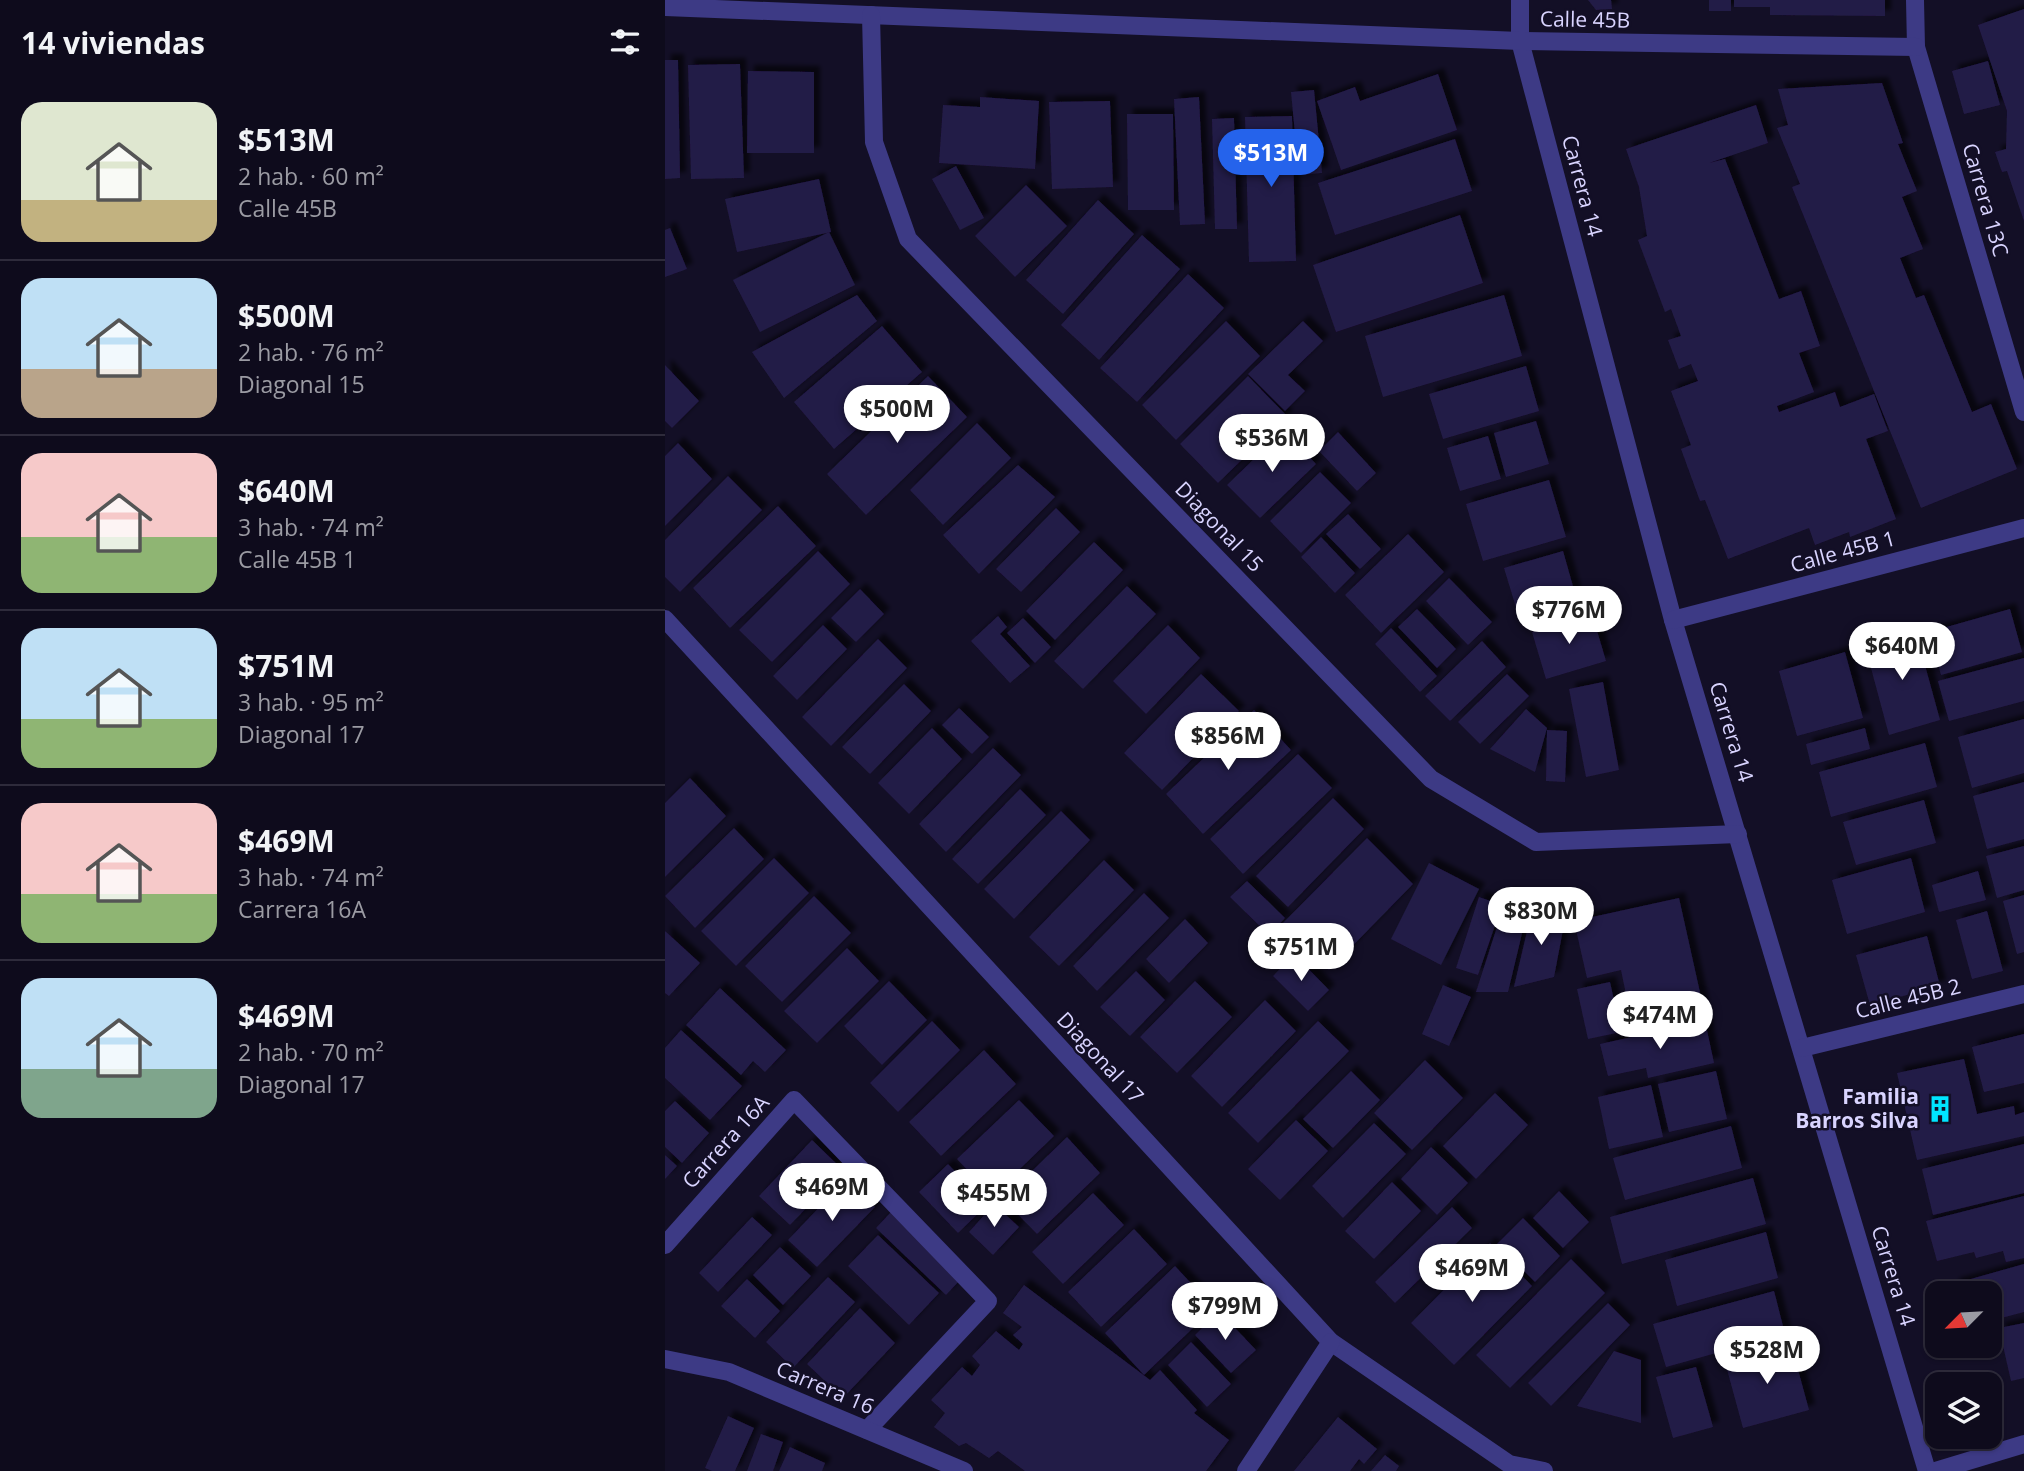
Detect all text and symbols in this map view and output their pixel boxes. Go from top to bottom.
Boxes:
street label: Calle 45B [1540,4,1630,34]
text: 14 viviendas [21,22,205,63]
icon: filters [606,23,644,61]
text: $513M [238,119,335,160]
icon: home [77,130,161,214]
pin: $513M [1222,130,1320,189]
street label: Carrera 14 [1556,132,1610,239]
text: $513M [1234,136,1308,168]
street label: Carrera 13C [1956,140,2016,260]
text: 2 hab. · 60 m² [238,160,384,192]
text: Calle 45B [238,192,337,224]
text: $500M [238,295,335,336]
icon: home [77,306,161,390]
text: 2 hab. · 76 m² [238,336,384,368]
text: Diagonal 15 [238,368,365,400]
pin: $500M [848,386,946,445]
text: $500M [860,392,934,424]
pin: $536M [1223,414,1321,474]
text: $536M [1235,421,1309,453]
text: $640M [238,470,335,511]
street label: Diagonal 15 [1170,475,1270,578]
icon: home [77,481,161,565]
text: 3 hab. · 74 m² [238,511,384,543]
street label: Calle 45B 1 [1787,524,1898,579]
text: Calle 45B 1 [238,543,356,575]
pin: $776M [1520,586,1618,646]
text: $776M [1532,593,1606,625]
pin: $640M [1853,622,1951,682]
text: $640M [1865,629,1939,661]
text: $751M [238,645,335,686]
icon: home [77,656,161,740]
street label: Carrera 14 [1703,678,1760,785]
text: 3 hab. · 95 m² [238,686,384,718]
pin: $856M [1179,712,1277,772]
text: Diagonal 17 [238,718,365,750]
text: $856M [1191,719,1265,751]
text: $469M [238,820,335,861]
icon: home [77,831,161,915]
text: 3 hab. · 74 m² [238,861,384,893]
pin: $830M [1492,888,1590,947]
text: Carrera 16A [238,893,366,925]
text: $830M [1504,894,1578,926]
pin: $751M [1252,923,1350,983]
text: $751M [1264,930,1338,962]
street label: Calle 45B 2 [1852,971,1963,1025]
pin: $474M [1611,992,1709,1051]
text: $469M [238,995,335,1036]
text: $474M [1623,998,1697,1030]
icon: home [77,1006,161,1090]
street label: Diagonal 17 [1051,1006,1150,1109]
text: 2 hab. · 70 m² [238,1036,384,1068]
text: Diagonal 17 [238,1068,365,1100]
place label: Familia Barros Silva [1795,1082,1919,1134]
street label: Carrera 16A [676,1088,775,1194]
building icon: Familia Barros Silva [1925,1094,1955,1124]
pin: $469M [783,1164,881,1223]
text: $469M [795,1170,869,1202]
pin: $455M [945,1170,1043,1229]
text: $455M [957,1176,1031,1208]
street label: Carrera 14 [1865,1222,1922,1329]
pin: $469M [1423,1244,1521,1304]
text: $469M [1435,1251,1509,1283]
north arrow [1925,1281,2002,1358]
map controls [1925,1281,2002,1449]
pin: $799M [1176,1282,1274,1342]
text: $799M [1188,1289,1262,1321]
pin: $528M [1718,1326,1816,1386]
text: $528M [1730,1333,1804,1365]
street label: Carrera 16 [772,1354,879,1420]
button: layers [1925,1372,2002,1449]

